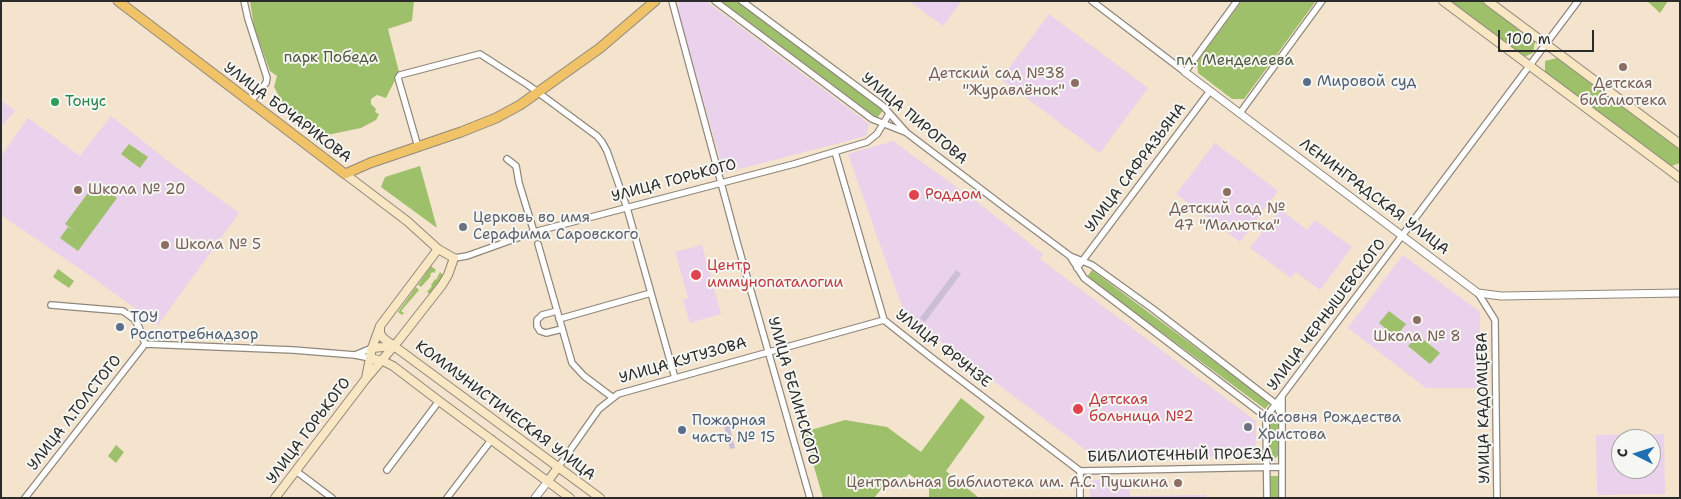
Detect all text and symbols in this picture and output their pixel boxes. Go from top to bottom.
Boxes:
scale bar [1501,20,1597,52]
text: 100 m [1506,29,1551,49]
park label: парк Победa [284,49,378,67]
park label: пл. Менделеева [1176,52,1294,70]
street label: УЛИЦА БОЧАРИКОВА [220,59,354,167]
marker: Детская библиотека [1617,61,1629,73]
place label: Детский сад №38 "Журавлёнок" [929,65,1065,100]
street label: УЛИЦА ПИРОГОВА [857,69,971,169]
place label: Мировой суд [1317,73,1416,91]
place label: Детская библиотека [1580,75,1666,110]
marker: Мировой суд [1301,76,1313,88]
marker: Детский сад №38 "Журавлёнок" [1069,77,1081,89]
place label: Тонус [65,93,106,111]
marker: Тонус [49,96,61,108]
street label: УЛИЦА САФРАЗЬЯНА [1082,100,1190,236]
street label: ЛЕНИНГРАДСКАЯ УЛИЦА [1296,135,1452,259]
street label: УЛИЦА ГОРЬКОГО [610,156,738,206]
place label: Школа № 20 [88,181,185,199]
marker: Школа № 20 [72,184,84,196]
place label: Роддом [925,186,982,204]
marker: Детский сад № 47 "Малютка" [1221,186,1233,198]
marker: Роддом [907,188,921,202]
place label: Детский сад № 47 "Малютка" [1169,200,1285,235]
place label: Церковь во имя Серафима Саровского [473,209,639,244]
marker: Церковь во имя Серафима Саровского [457,221,469,233]
place label: Школа № 5 [175,236,261,254]
street label: УЛИЦА ЧЕРНЫШЕВСКОГО [1264,236,1390,394]
marker: Школа № 5 [159,239,171,251]
place label: Центр иммунопаталогии [707,257,843,292]
marker: Центр иммунопаталогии [689,268,703,282]
street label: УЛИЦА ФРУНЗЕ [892,306,994,392]
place label: ТОУ Роспотребнадзор [130,309,258,344]
marker: Школа № 8 [1411,314,1423,326]
street label: УЛИЦА БЕЛИНСКОГО [763,315,823,467]
marker: ТОУ Роспотребнадзор [114,321,126,333]
place label: Школа № 8 [1373,328,1461,346]
street label: УЛИЦА КАДОМЦЕВА [1474,332,1494,484]
street label: УЛИЦА КУТУЗОВА [617,334,749,388]
street label: КОММУНИСТИЧЕСКАЯ УЛИЦА [411,337,599,485]
street label: УЛИЦА Л.ТОЛСТОГО [24,352,126,474]
street label: УЛИЦА ГОРЬКОГО [263,374,355,488]
place label: Детская больница №2 [1089,391,1194,426]
marker: Детская больница №2 [1071,402,1085,416]
place label: Часовня Рождества Христова [1258,409,1401,444]
place label: Пожарная часть № 15 [692,412,775,447]
marker: Часовня Рождества Христова [1242,421,1254,433]
marker: Пожарная часть № 15 [676,424,688,436]
north arrow [1611,429,1661,479]
street label: БИБЛИОТЕЧНЫЙ ПРОЕЗД [1087,445,1273,467]
text: С [1613,448,1631,458]
place label: Центральная библиотека им. А.С. Пушкина [846,474,1168,492]
marker: Центральная библиотека им. А.С. Пушкина [1172,477,1184,489]

